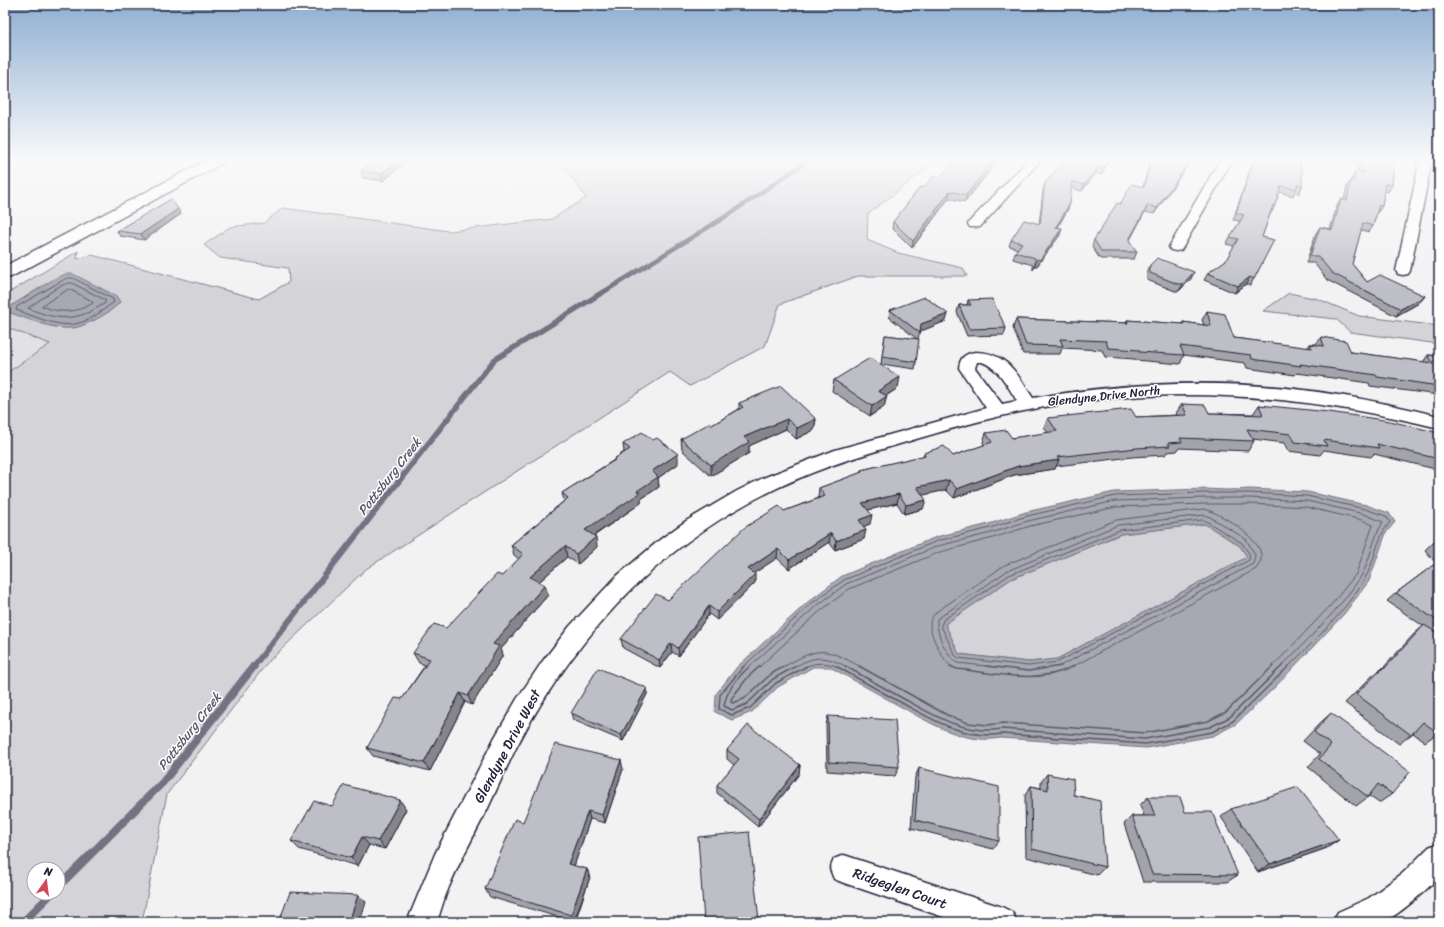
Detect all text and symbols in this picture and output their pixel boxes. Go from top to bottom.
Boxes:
street label: Glendyne Drive North [1047,379,1161,413]
water label: Pottsburg Creek [351,431,428,520]
street label: Glendyne Drive West [467,684,549,808]
water label: Pottsburg Creek [151,686,228,775]
north arrow [26,861,66,901]
text: N [41,861,55,882]
street label: Ridgeglen Court [849,861,950,916]

